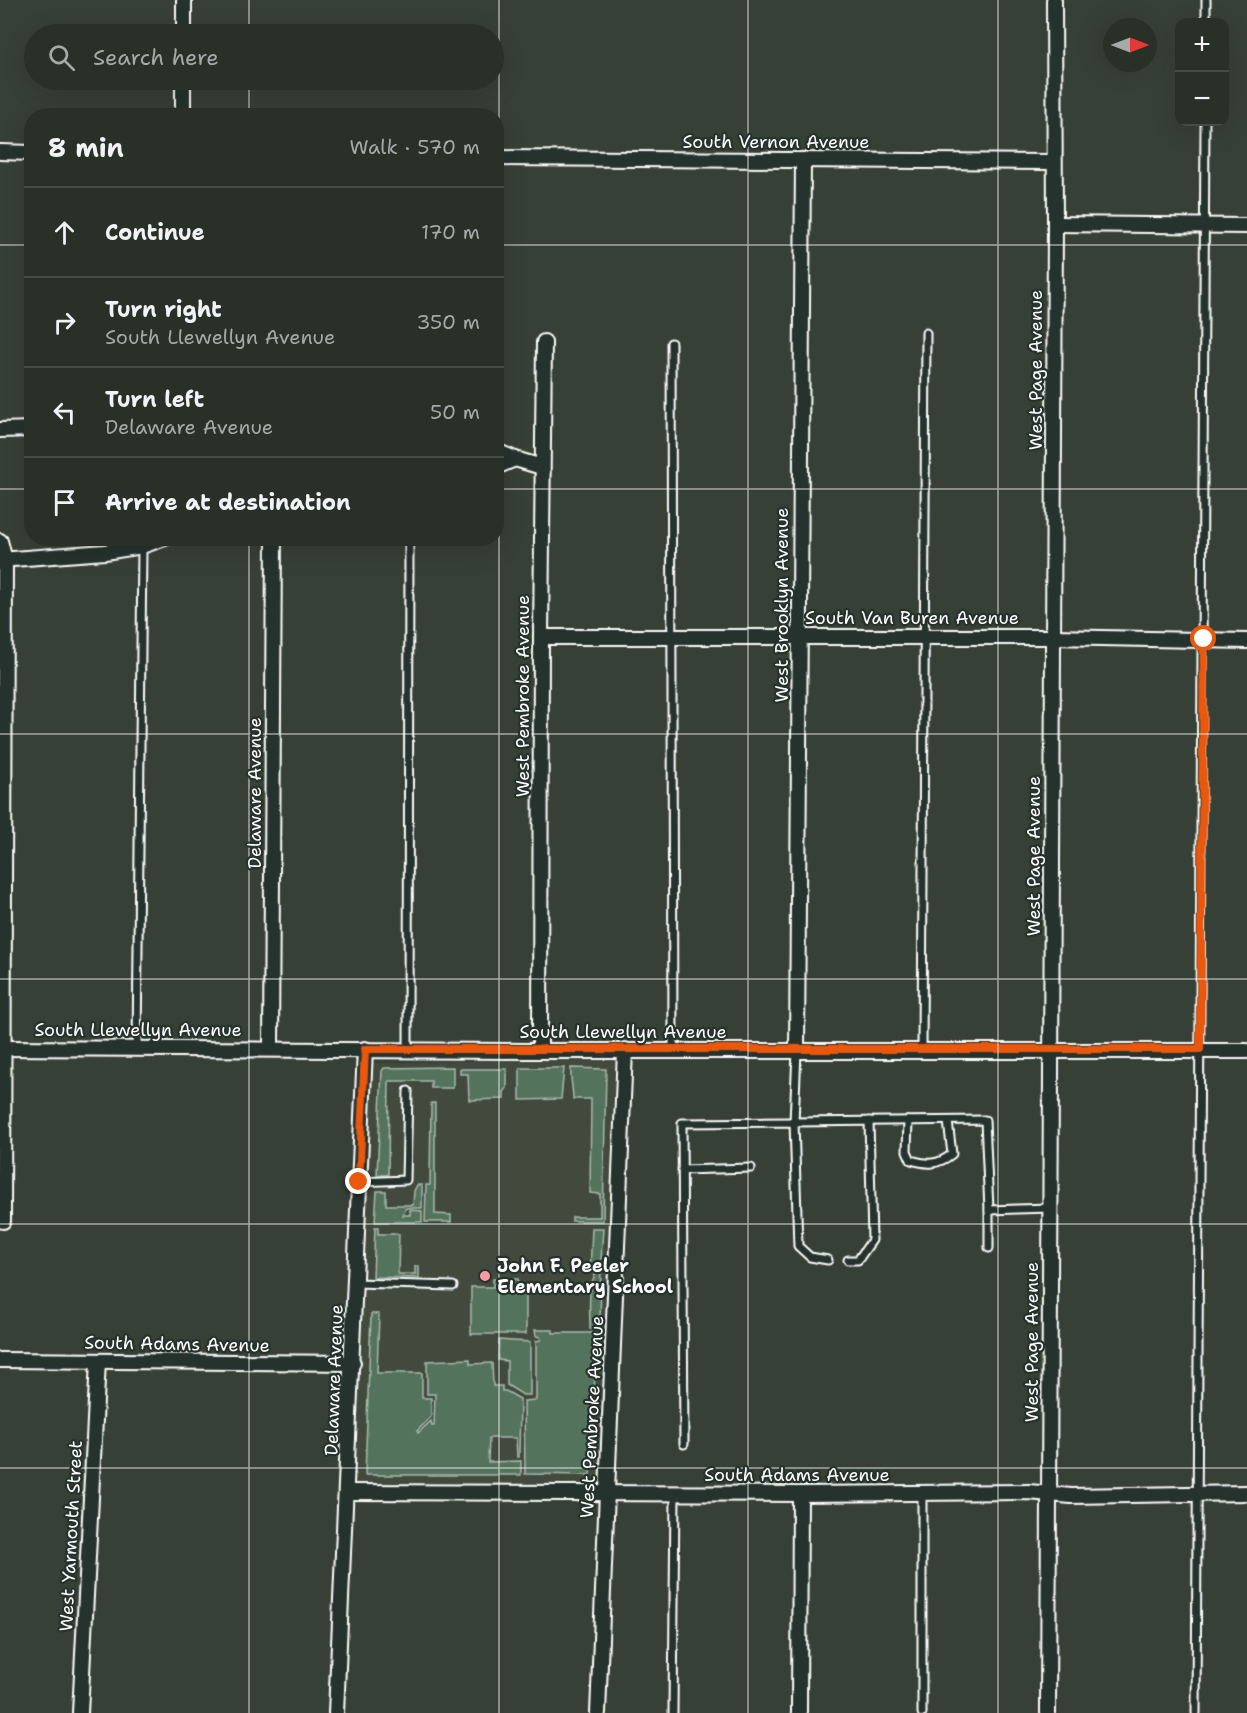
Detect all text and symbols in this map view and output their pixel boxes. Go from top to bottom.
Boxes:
north arrow [1103,18,1157,72]
map controls [1175,18,1229,126]
button: + [1175,18,1229,72]
search box [24,24,504,90]
icon: search [45,41,78,74]
text: Search here [93,43,219,72]
button: − [1175,72,1229,126]
text: 8 min [48,130,124,165]
street label: South Vernon Avenue [683,130,869,154]
text: Walk · 570 m [350,134,480,160]
icon: ahead [48,216,81,249]
text: Continue [105,218,205,247]
text: 170 m [421,219,480,245]
street label: West Page Avenue [1024,290,1048,450]
text: Turn right [105,295,222,324]
icon: right [48,306,81,339]
text: 350 m [416,309,480,335]
text: South Llewellyn Avenue [105,324,335,350]
text: Turn left [105,385,204,414]
icon: left [48,396,81,429]
text: 50 m [430,399,480,425]
text: Delaware Avenue [105,414,273,440]
icon: arrive [48,486,81,519]
text: Arrive at destination [105,488,351,517]
street label: West Brooklyn Avenue [770,508,794,702]
street label: West Pembroke Avenue [511,595,535,797]
street label: South Van Buren Avenue [805,606,1019,630]
route start [1190,625,1216,651]
street label: Delaware Avenue [243,717,267,869]
street label: West Page Avenue [1022,776,1046,936]
street label: South Llewellyn Avenue [34,1018,242,1042]
street label: South Llewellyn Avenue [519,1020,727,1044]
route end [345,1168,371,1194]
place label: John F. Peeler Elementary School [497,1254,673,1299]
street label: West Page Avenue [1020,1262,1044,1422]
marker: John F. Peeler Elementary School [478,1269,492,1283]
street label: Delaware Avenue [319,1304,349,1456]
street label: West Pembroke Avenue [575,1315,609,1519]
street label: South Adams Avenue [84,1330,270,1358]
street label: West Yarmouth Street [54,1440,88,1632]
street label: South Adams Avenue [704,1463,890,1487]

